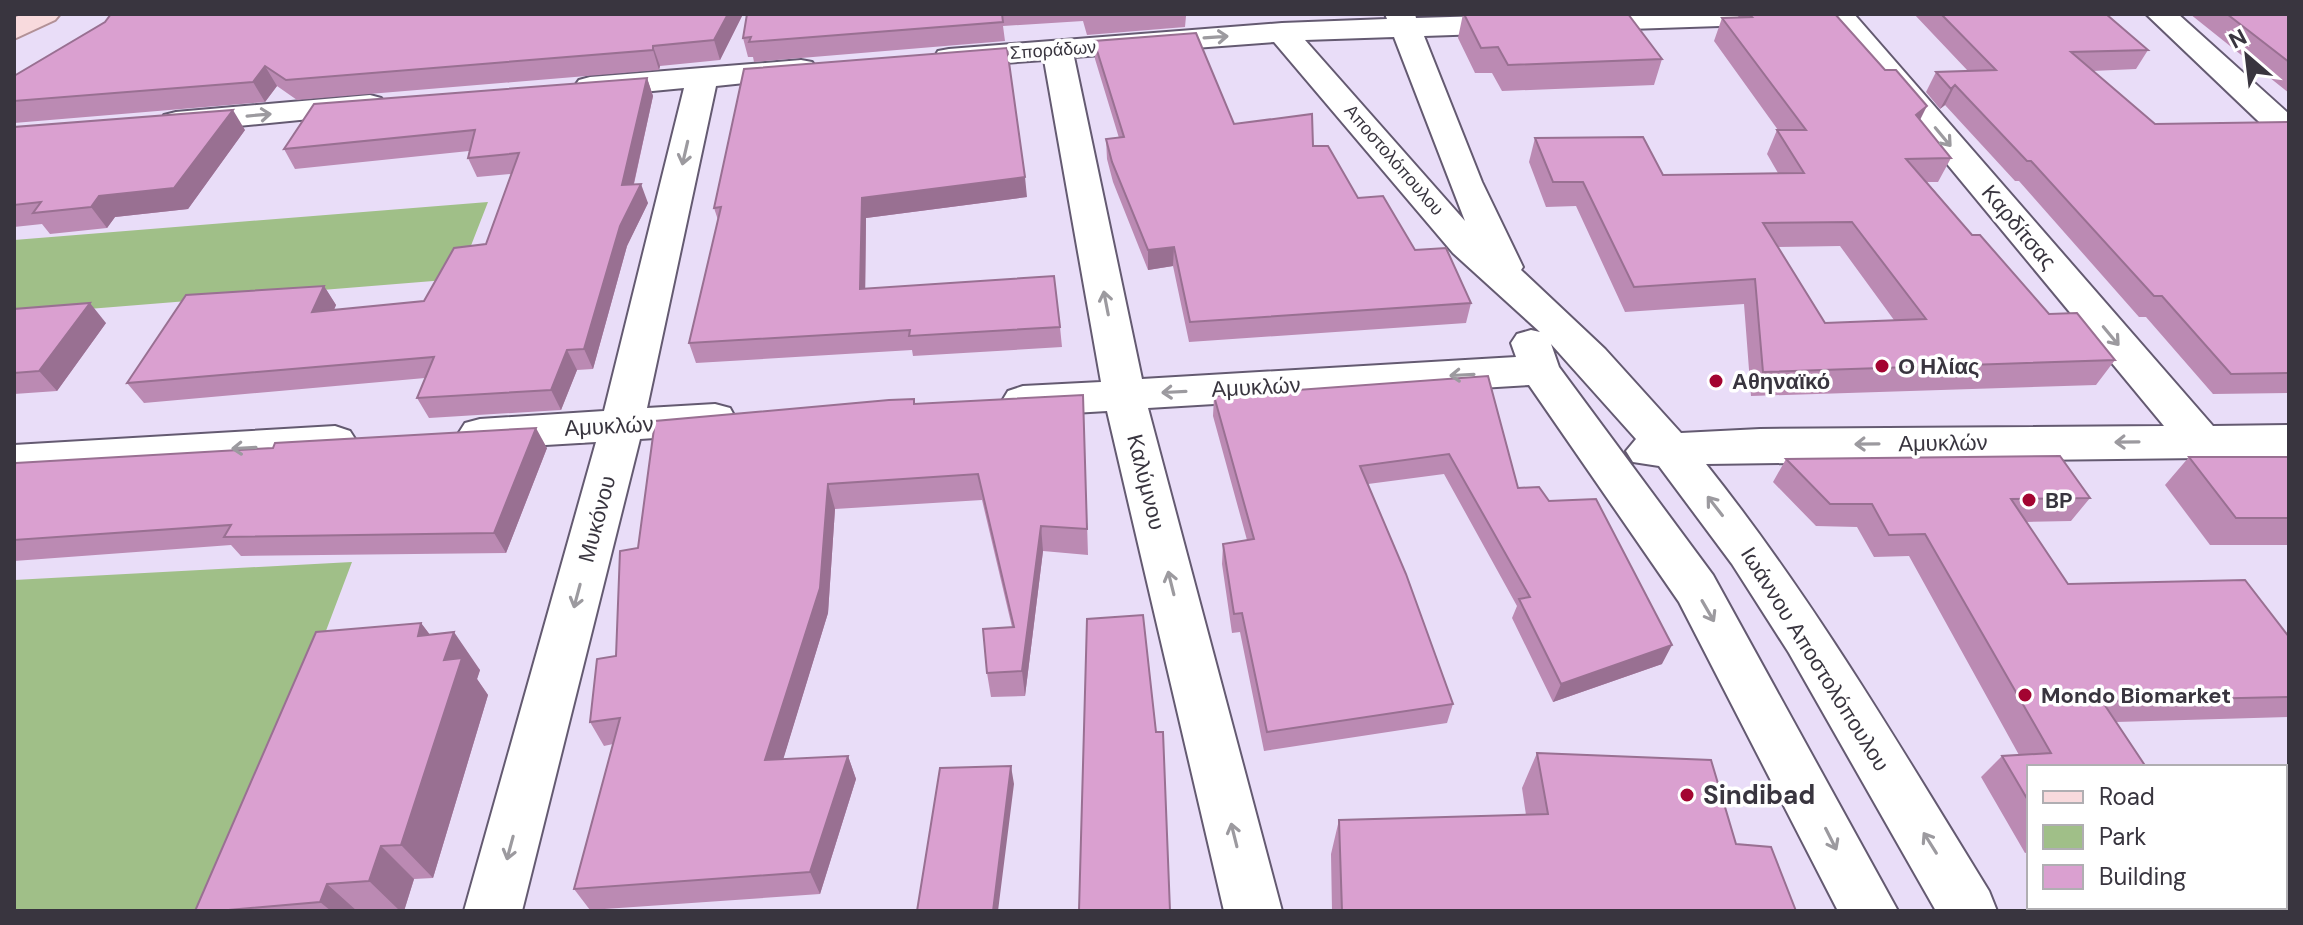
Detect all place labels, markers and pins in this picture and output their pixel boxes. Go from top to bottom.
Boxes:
place label: Ο Ηλίας [1898,352,1979,381]
marker: Ο Ηλίας [1873,357,1891,375]
place label: Αθηναϊκό [1732,367,1830,396]
marker: Αθηναϊκό [1707,372,1725,390]
place label: BP [2045,486,2073,515]
marker: BP [2020,491,2038,509]
place label: Mondo Biomarket [2041,681,2231,710]
marker: Mondo Biomarket [2016,686,2034,704]
place label: Sindibad [1703,778,1815,812]
marker: Sindibad [1678,786,1696,804]

